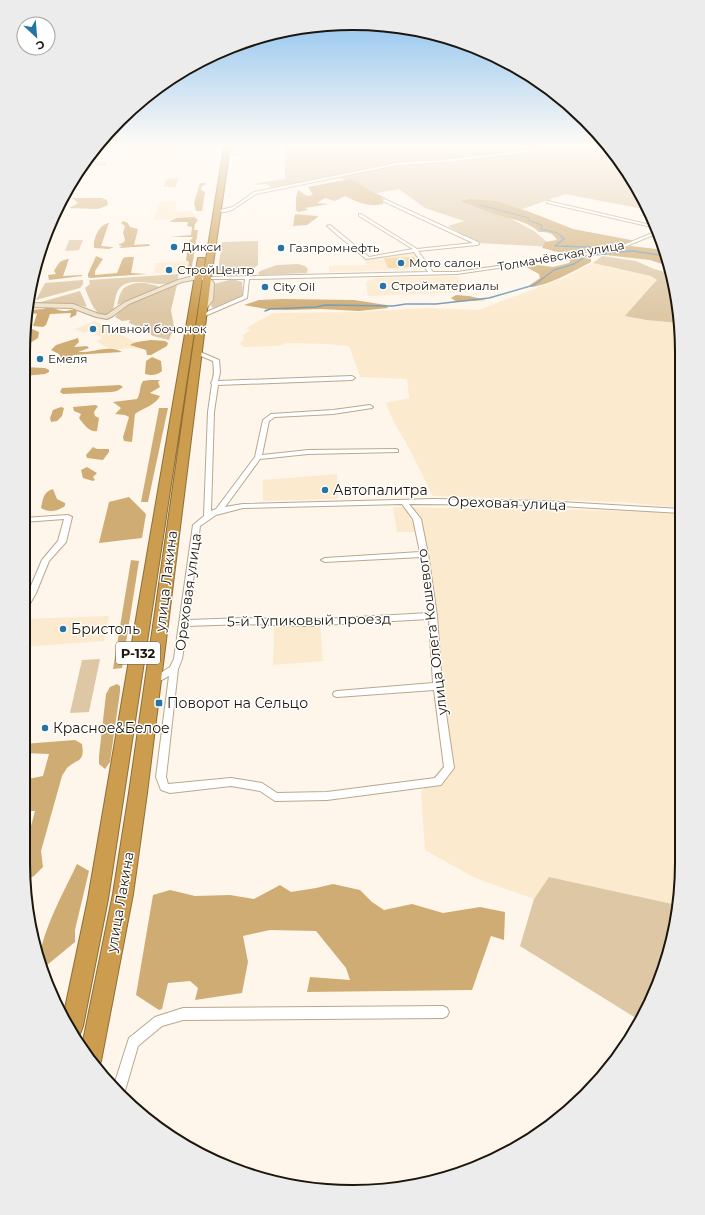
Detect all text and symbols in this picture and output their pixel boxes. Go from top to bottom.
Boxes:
north arrow [16,16,56,56]
text: С [34,37,47,53]
street label: Толмачёвская улица [496,237,625,274]
place label: Дикси [182,239,222,254]
place label: Газпромнефть [289,240,380,255]
marker: Дикси [169,242,179,252]
marker: Газпромнефть [276,243,286,253]
place label: Мото салон [409,255,481,270]
marker: Мото салон [396,258,406,268]
place label: СтройЦентр [177,262,254,277]
marker: СтройЦентр [164,265,174,275]
place label: Стройматериалы [391,278,499,293]
place label: City Oil [273,279,315,294]
marker: Стройматериалы [378,281,388,291]
marker: City Oil [260,282,270,292]
place label: Пивной бочонок [101,321,207,336]
marker: Пивной бочонок [88,324,98,334]
place label: Емеля [48,351,88,366]
marker: Емеля [35,354,45,364]
place label: Автопалитра [333,481,428,499]
marker: Автопалитра [320,485,330,495]
street label: Ореховая улица [447,492,567,514]
street label: улица Лакина [151,529,181,634]
street label: Ореховая улица [171,532,205,652]
street label: улица Олега Кошевого [413,548,451,717]
street label: 5-й Тупиковый проезд [227,610,391,630]
place label: Бристоль [71,620,140,638]
marker: Бристоль [58,624,68,634]
road number: Р-132 [116,642,160,664]
place label: Поворот на Сельцо [167,694,308,712]
marker: Поворот на Сельцо [154,698,164,708]
place label: Красное&Белое [53,719,170,737]
marker: Красное&Белое [40,723,50,733]
street label: улица Лакина [102,850,138,955]

